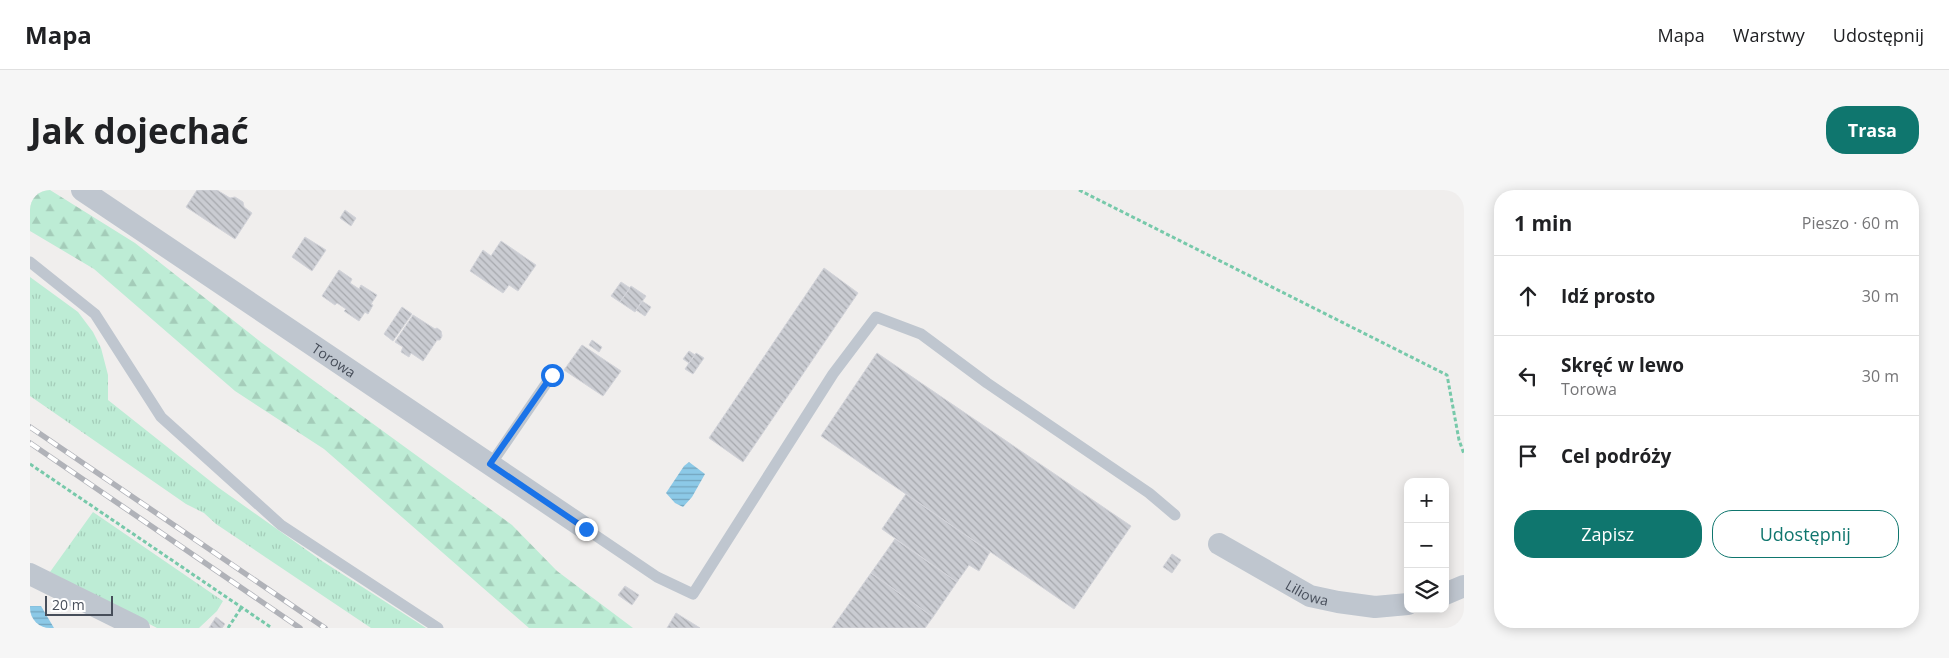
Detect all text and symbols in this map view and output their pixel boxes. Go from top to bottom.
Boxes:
text: Mapa [25,18,92,51]
text: Mapa [1658,23,1705,47]
text: Warstwy [1733,23,1805,47]
text: Udostępnij [1833,23,1924,47]
button: Trasa [1826,106,1919,154]
text: Jak dojechać [30,107,249,154]
text: 1 min [1514,209,1572,237]
text: Pieszo · 60 m [1802,212,1899,234]
icon: ahead [1514,282,1542,310]
text: Idź prosto [1561,283,1655,309]
text: 30 m [1862,285,1899,307]
street label: Torowa [309,338,360,381]
text: Skręć w lewo [1561,352,1684,378]
icon: left [1514,362,1542,390]
route start [541,364,564,387]
text: 30 m [1862,365,1899,387]
text: Torowa [1561,378,1617,400]
icon: arrive [1514,442,1542,470]
text: Cel podróży [1561,443,1671,469]
map controls [1404,478,1449,613]
button: + [1404,478,1449,523]
button: Zapisz [1514,510,1702,558]
button: Udostępnij [1712,510,1899,558]
route end [575,518,598,541]
button: − [1404,523,1449,568]
button: layers [1404,568,1449,613]
street label: Liliowa [1282,575,1330,609]
scale bar [45,593,112,616]
text: 20 m [52,595,85,614]

